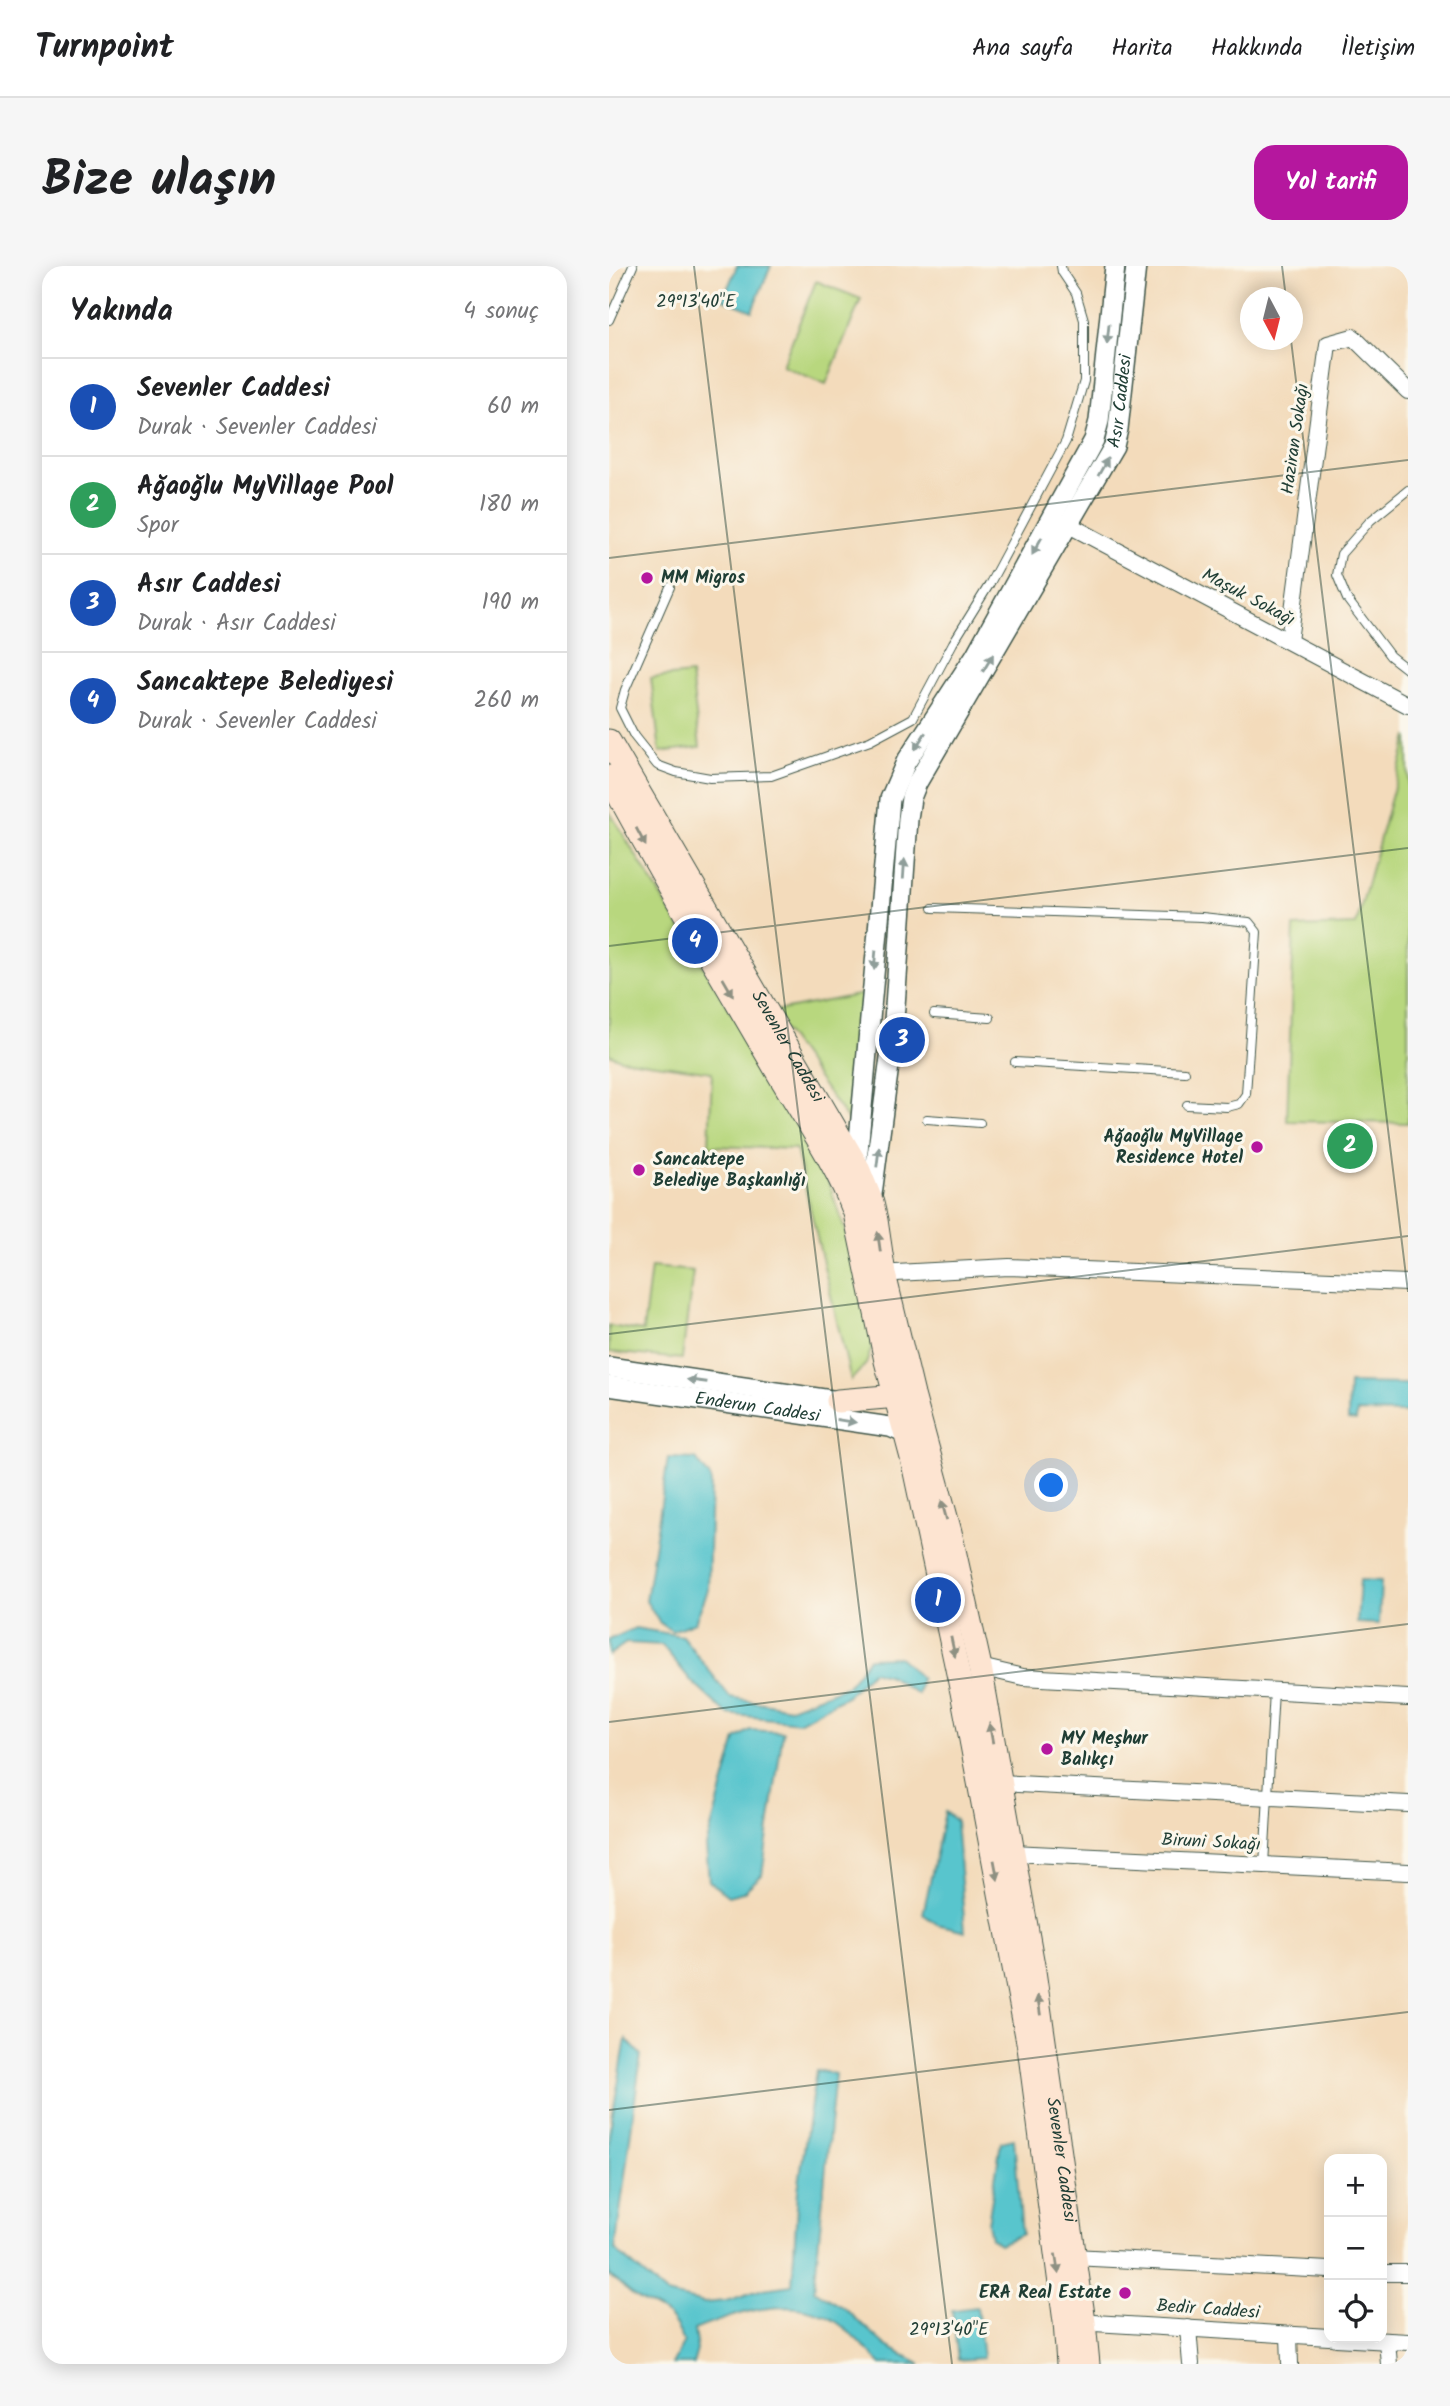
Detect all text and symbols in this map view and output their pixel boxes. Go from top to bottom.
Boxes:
text: Turnpoint [35,22,174,75]
text: Ana sayfa [972,29,1073,68]
text: Harita [1111,29,1173,68]
text: Hakkında [1211,29,1303,68]
text: İletişim [1341,29,1415,68]
text: Bize ulaşın [42,143,276,221]
button: Yol tarifi [1254,145,1408,220]
north arrow [1240,287,1303,350]
text: Yakında [70,288,173,336]
text: 29°13'40"E [656,288,736,317]
text: 4 sonuç [463,294,539,330]
one-way arrow [1102,323,1113,345]
street label: Asır Caddesi [1100,352,1141,451]
text: Sevenler Caddesi [137,368,330,410]
street label: Haziran Sokağı [1274,382,1318,496]
text: 1 [90,389,96,425]
text: 60 m [487,389,539,425]
text: Durak · Sevenler Caddesi [137,410,377,446]
one-way arrow [1097,457,1109,476]
text: Ağaoğlu MyVillage Pool [137,466,394,508]
text: 2 [86,487,100,523]
text: 180 m [479,487,539,523]
text: Spor [137,508,178,544]
one-way arrow [1031,536,1043,555]
street label: Maşuk Sokağı [1196,561,1300,635]
text: Asır Caddesi [137,564,281,606]
place label: MM Migros [661,564,746,593]
marker: MM Migros [639,570,655,586]
text: 3 [87,585,99,621]
text: 190 m [482,585,539,621]
text: Durak · Asır Caddesi [137,606,336,642]
one-way arrow [982,653,994,672]
text: Sancaktepe Belediyesi [137,662,393,704]
text: 4 [87,683,99,719]
text: 260 m [474,683,539,719]
text: Durak · Sevenler Caddesi [137,704,377,740]
one-way arrow [913,731,926,750]
one-way arrow [635,827,647,847]
one-way arrow [899,858,910,880]
pin: 4 [672,915,718,967]
one-way arrow [870,949,881,971]
one-way arrow [722,977,734,996]
street label: Sevenler Caddesi [743,985,832,1109]
pin: 3 [879,1014,925,1066]
pin: 2 [1327,1120,1373,1172]
place label: Ağaoğlu MyVillage Residence Hotel [1103,1123,1243,1173]
marker: Ağaoğlu MyVillage Residence Hotel [1249,1139,1265,1155]
place label: Sancaktepe Belediye Başkanlığı [653,1146,806,1196]
one-way arrow [872,1146,883,1168]
marker: Sancaktepe Belediye Başkanlığı [631,1162,647,1178]
one-way arrow [874,1231,885,1253]
one-way arrow [686,1375,708,1386]
street label: Enderun Caddesi [693,1384,823,1431]
one-way arrow [835,1415,857,1426]
your location [1034,1468,1068,1502]
one-way arrow [938,1499,949,1521]
pin: 1 [915,1574,961,1626]
one-way arrow [947,1636,958,1658]
one-way arrow [985,1722,996,1744]
place label: MY Meşhur Balıkçı [1061,1725,1149,1775]
marker: MY Meşhur Balıkçı [1039,1741,1055,1757]
street label: Biruni Sokağı [1161,1826,1261,1860]
one-way arrow [990,1859,1001,1881]
one-way arrow [1033,1994,1044,2016]
street label: Sevenler Caddesi [1038,2095,1084,2225]
map controls [1324,2154,1387,2343]
button: + [1324,2154,1387,2217]
button: − [1324,2217,1387,2280]
one-way arrow [1051,2254,1062,2276]
place label: ERA Real Estate [979,2279,1111,2308]
button: locate [1324,2280,1387,2343]
marker: ERA Real Estate [1117,2285,1133,2301]
street label: Bedir Caddesi [1155,2292,1261,2328]
text: 29°13'40"E [909,2316,989,2345]

